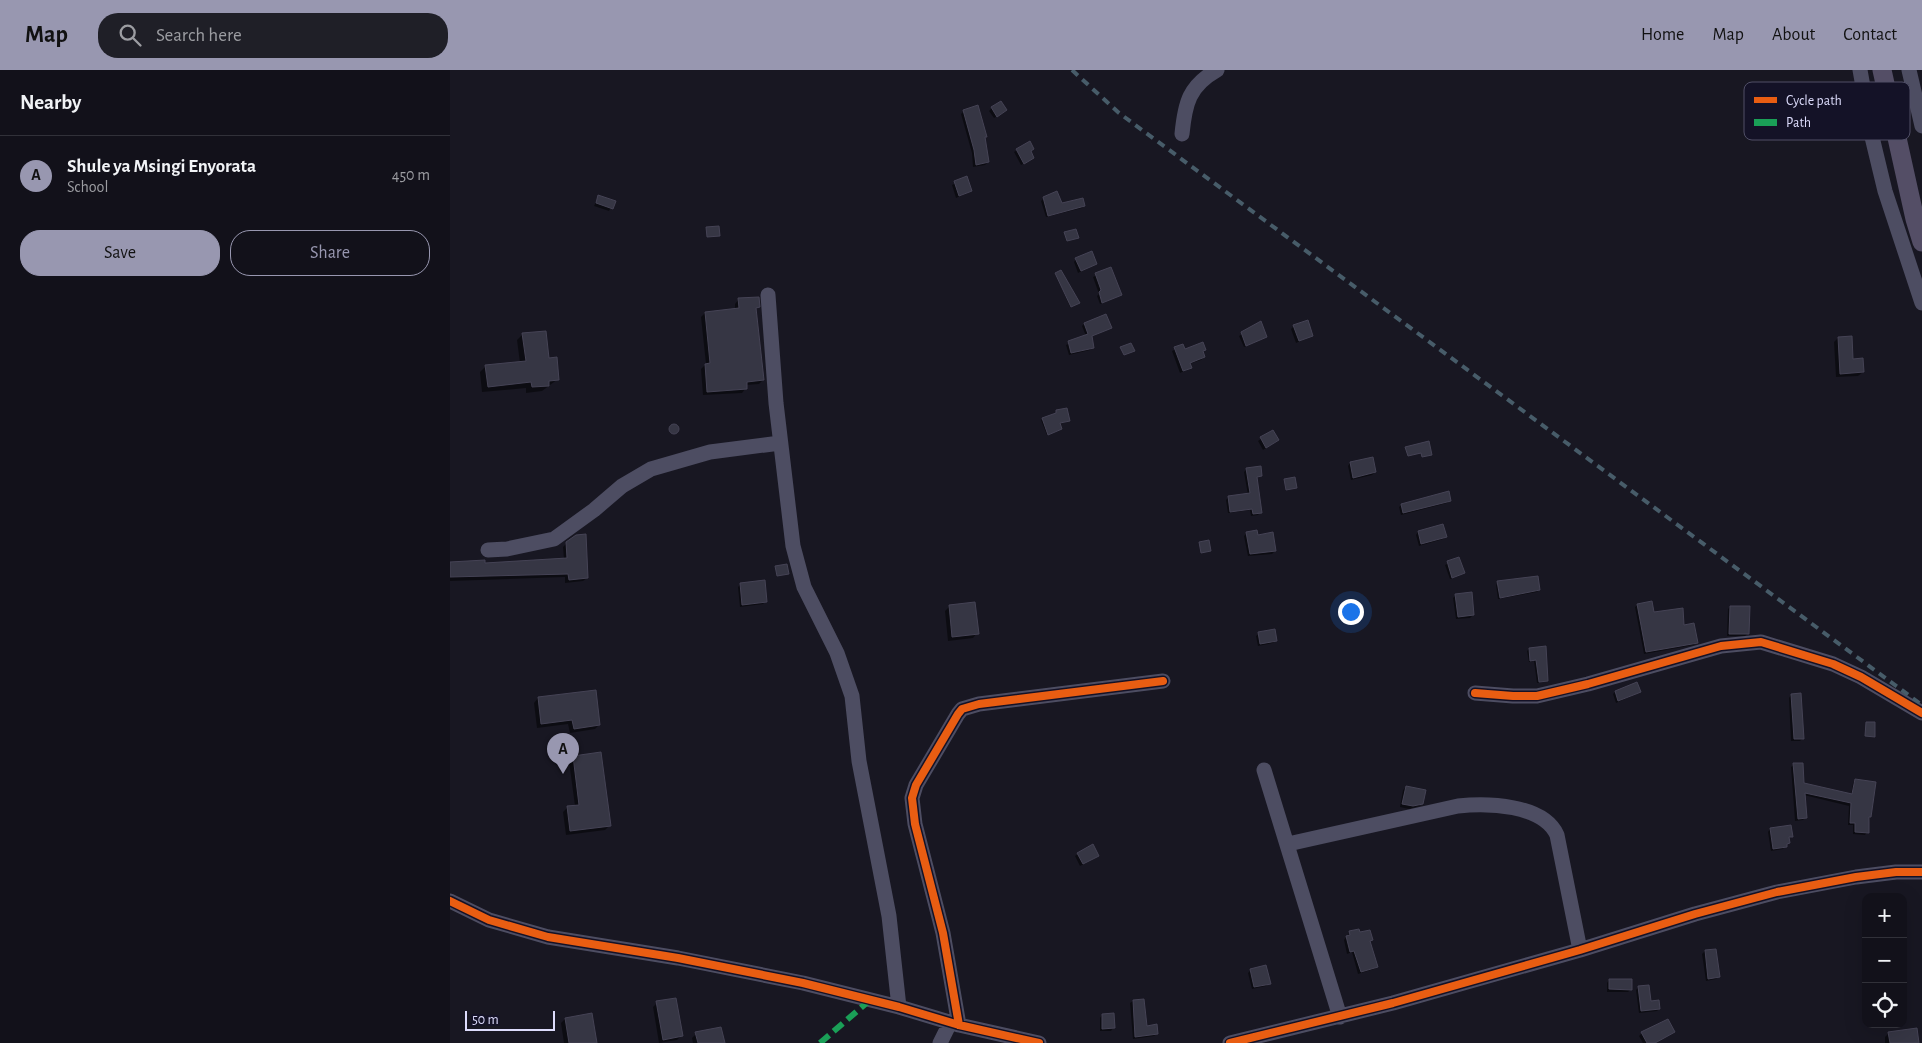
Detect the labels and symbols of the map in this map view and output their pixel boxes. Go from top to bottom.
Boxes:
legend [1744,82,1910,140]
text: Cycle path [1786,94,1842,108]
text: Path [1786,116,1811,130]
your location [1338,599,1364,625]
pin: A [547,733,579,774]
scale bar [465,1008,555,1031]

